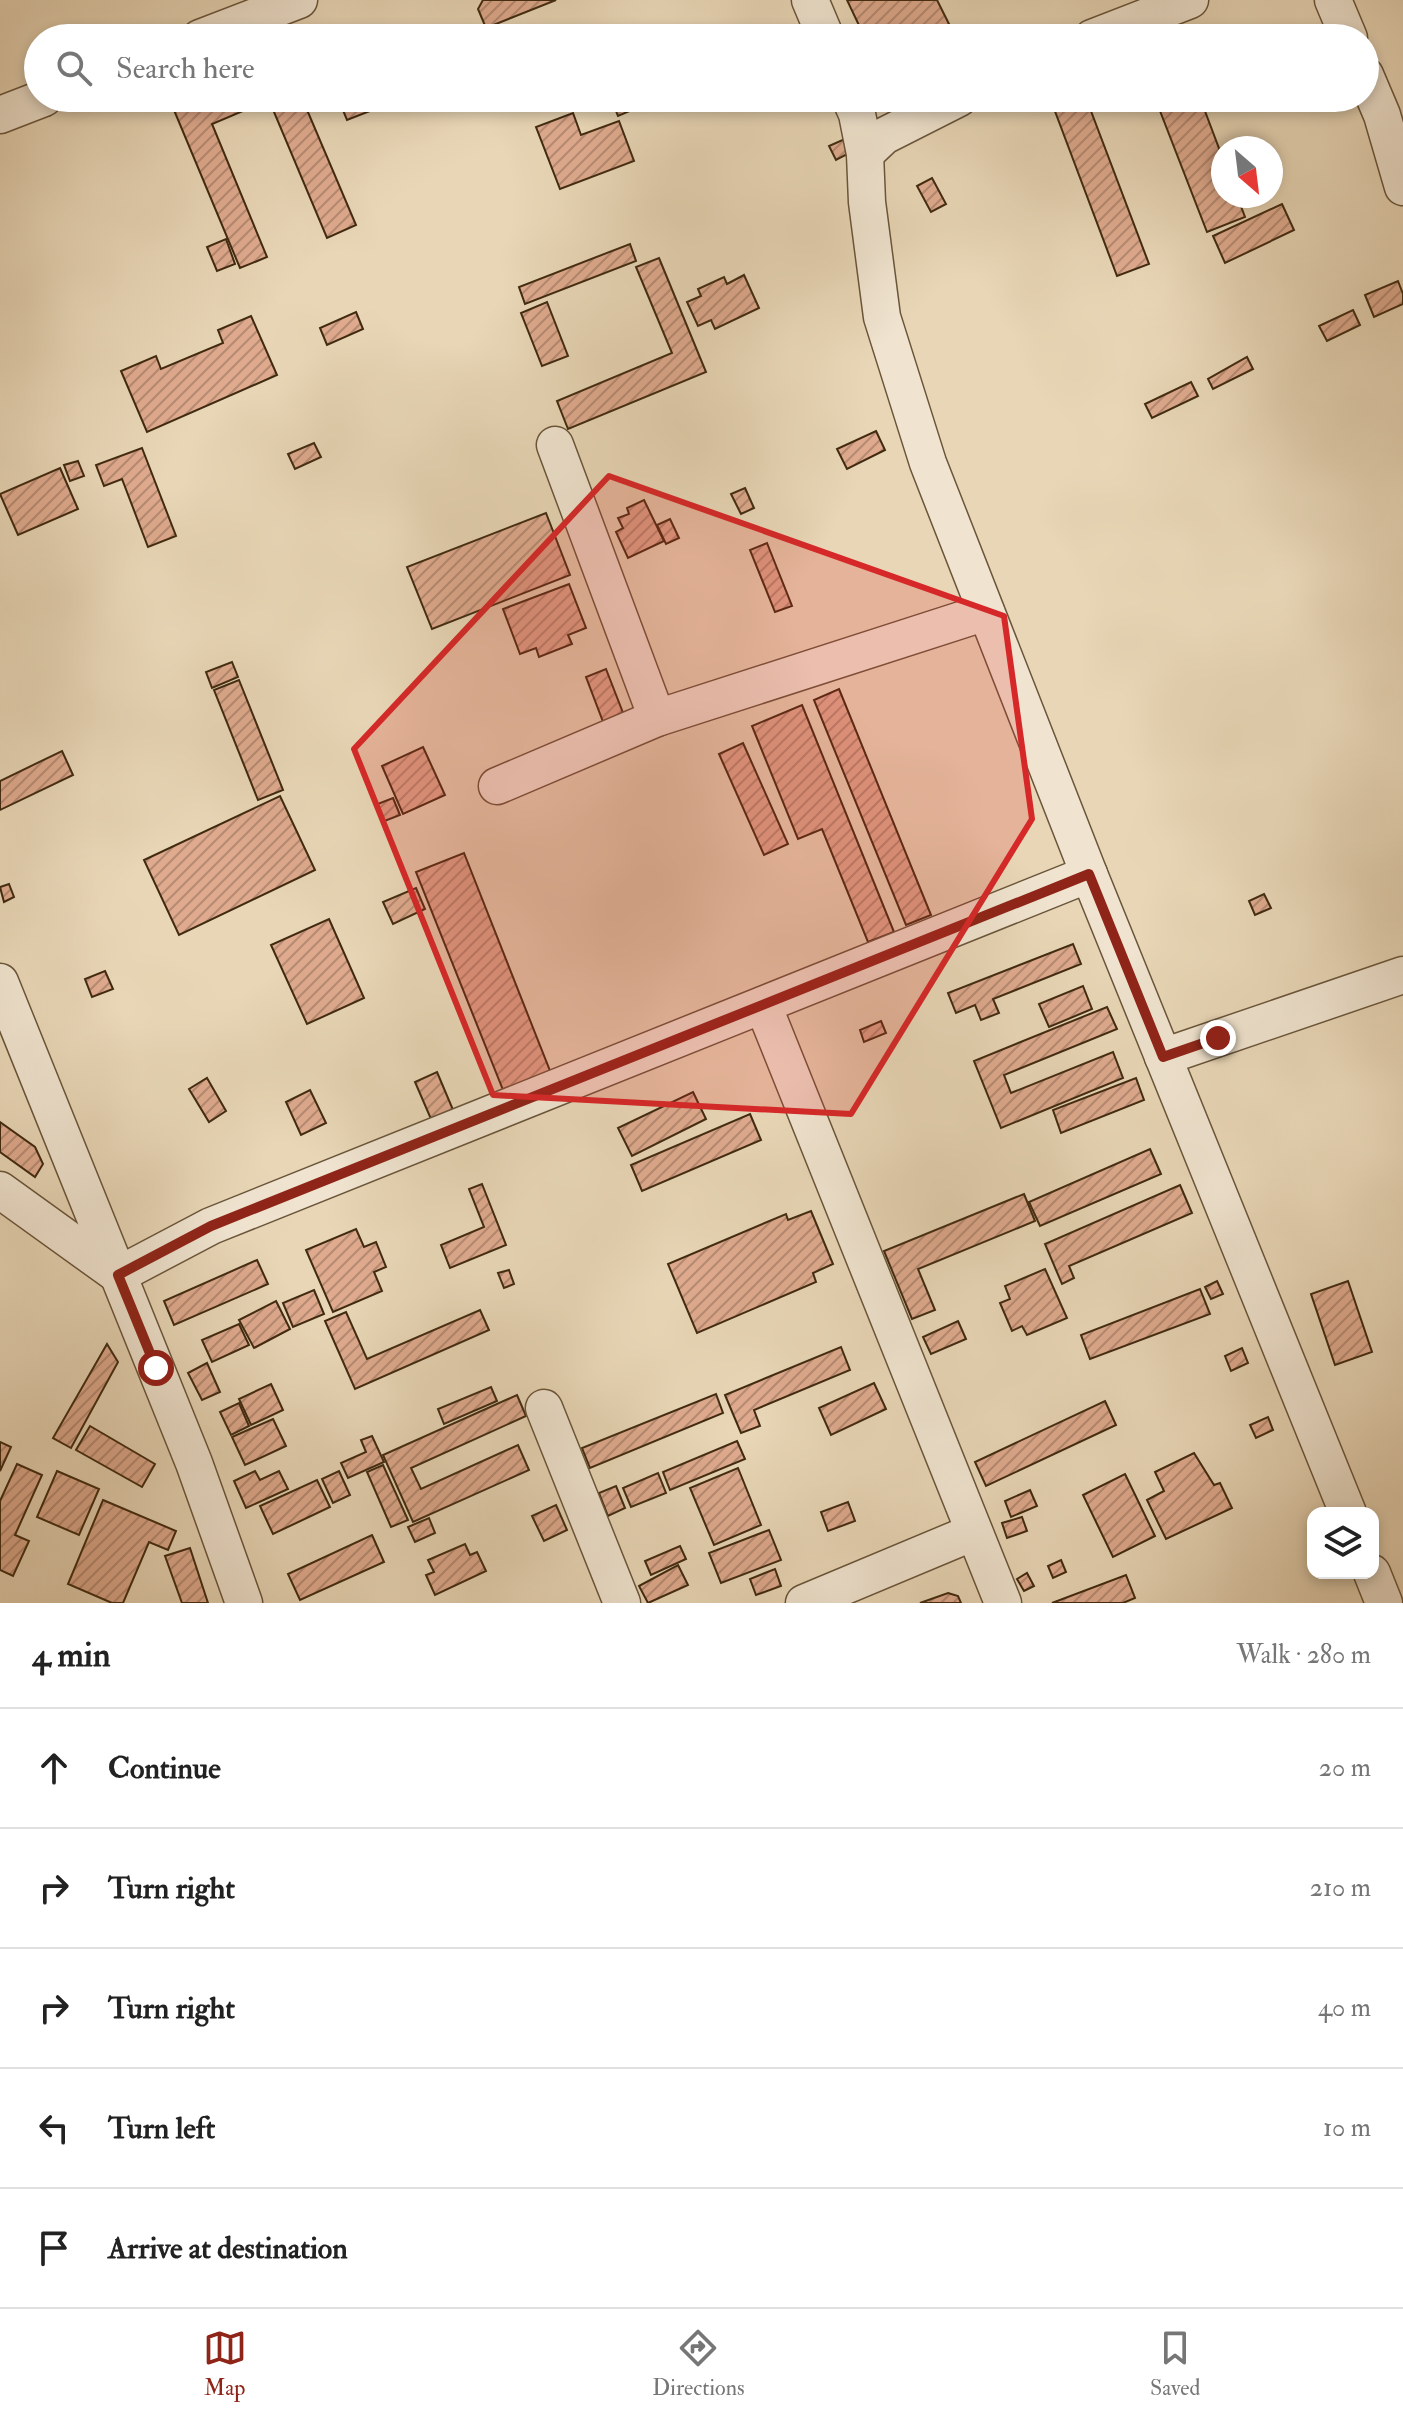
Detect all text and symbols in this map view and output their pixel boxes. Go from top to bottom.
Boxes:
search box [24,24,1379,112]
icon: search [52,46,96,90]
text: Search here [116,50,255,87]
north arrow [1211,136,1283,208]
route end [1200,1020,1236,1056]
route start [138,1350,174,1386]
map controls [1307,1507,1379,1579]
button: layers [1307,1507,1379,1579]
text: 4 min [32,1634,110,1677]
text: Walk · 280 m [1237,1639,1371,1671]
icon: ahead [32,1746,76,1790]
text: Continue [108,1750,221,1787]
text: 20 m [1319,1752,1371,1784]
icon: right [32,1866,76,1910]
text: Turn right [108,1870,235,1907]
text: 210 m [1310,1872,1371,1904]
icon: right [32,1986,76,2030]
text: Turn right [108,1990,235,2027]
text: 40 m [1318,1992,1371,2024]
icon: left [32,2106,76,2150]
text: Turn left [108,2110,215,2147]
text: 10 m [1323,2112,1371,2144]
icon: arrive [32,2226,76,2270]
text: Arrive at destination [108,2230,348,2267]
tab: Map [203,2326,247,2402]
tab: Directions [652,2326,745,2402]
tab: Saved [1150,2326,1200,2402]

